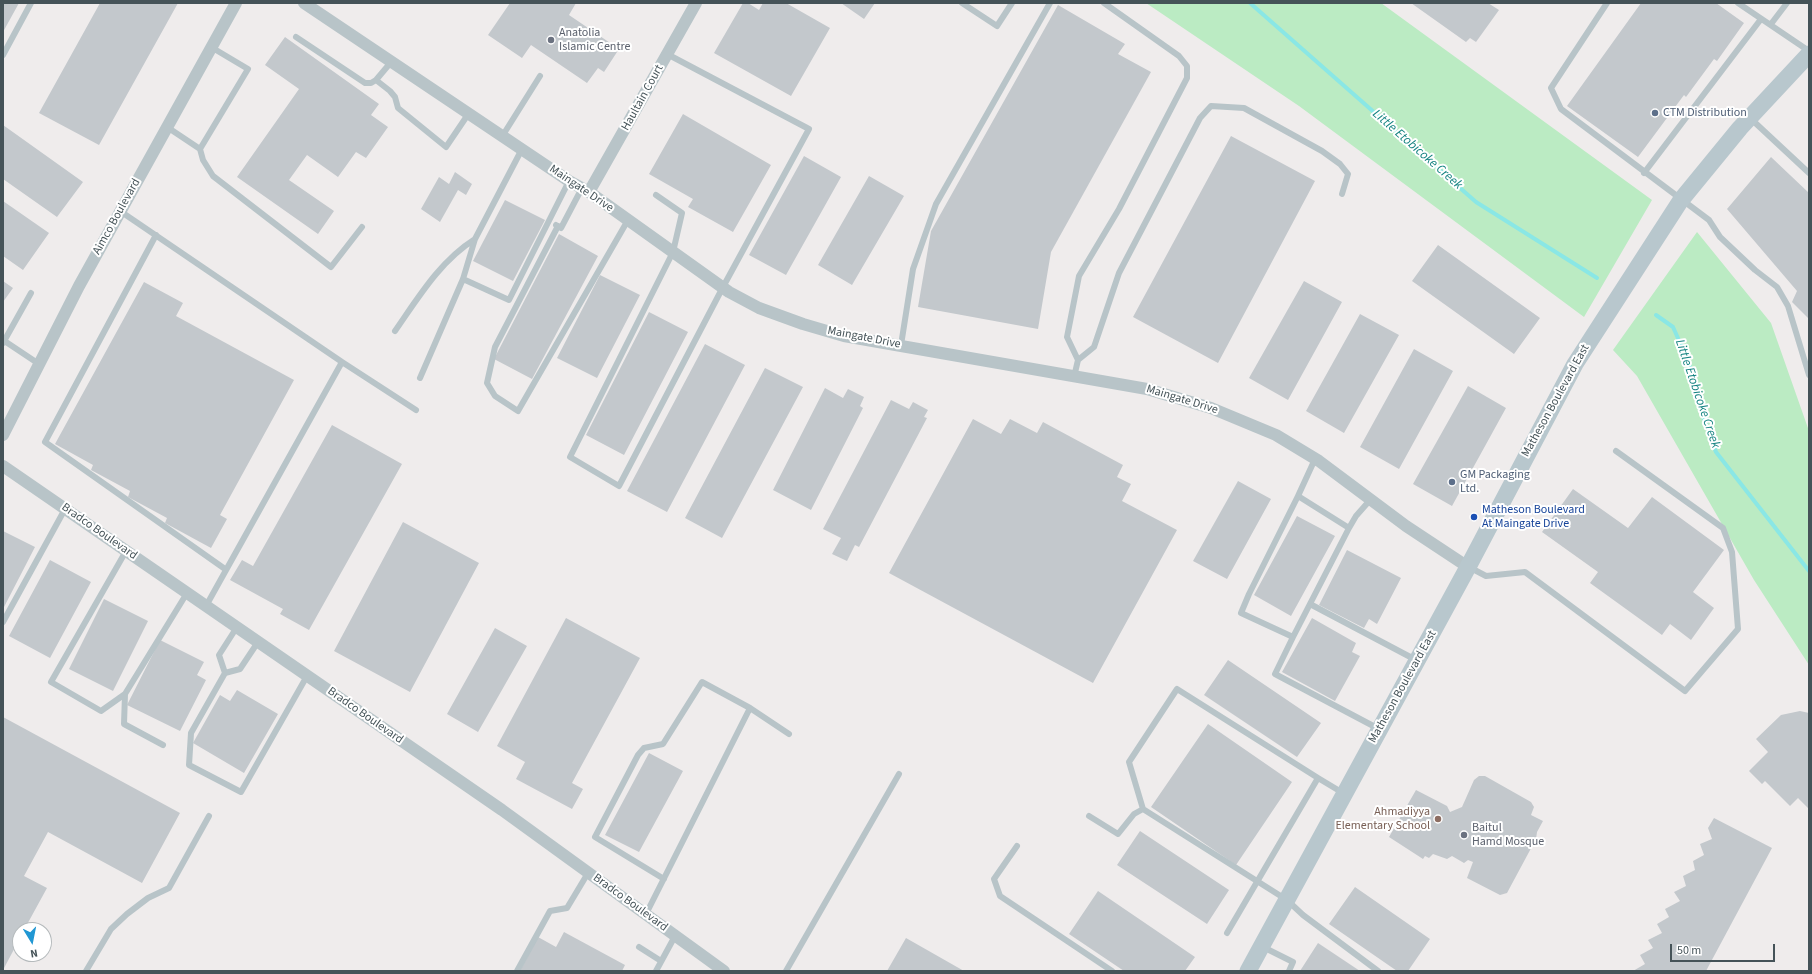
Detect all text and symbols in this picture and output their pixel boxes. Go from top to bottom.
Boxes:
place label: Anatolia Islamic Centre [559,26,630,54]
marker: Anatolia Islamic Centre [546,35,556,45]
street label: Haultain Court [619,62,667,134]
place label: CTM Distribution [1663,106,1747,120]
water label: Little Etobicoke Creek [1369,107,1465,193]
marker: CTM Distribution [1650,108,1660,118]
street label: Maingate Drive [546,162,616,216]
street label: Aimco Boulevard [90,176,144,258]
street label: Maingate Drive [826,324,902,352]
water label: Little Etobicoke Creek [1671,338,1723,450]
street label: Matheson Boulevard East [1519,342,1593,460]
street label: Maingate Drive [1144,382,1220,418]
place label: GM Packaging Ltd. [1460,468,1530,496]
marker: GM Packaging Ltd. [1447,477,1457,487]
street label: Bradco Boulevard [58,501,140,563]
place label: Matheson Boulevard At Maingate Drive [1482,503,1585,531]
marker: Matheson Boulevard At Maingate Drive [1469,512,1479,522]
street label: Matheson Boulevard East [1366,628,1440,746]
street label: Bradco Boulevard [324,685,406,747]
place label: Ahmadiyya Elementary School [1335,805,1430,833]
marker: Ahmadiyya Elementary School [1433,814,1443,824]
place label: Baitul Hamd Mosque [1472,821,1544,849]
marker: Baitul Hamd Mosque [1459,830,1469,840]
street label: Bradco Boulevard [590,871,670,935]
north arrow [12,922,52,962]
scale bar [1672,936,1777,962]
text: 50 m [1677,942,1701,959]
text: N [29,945,39,961]

